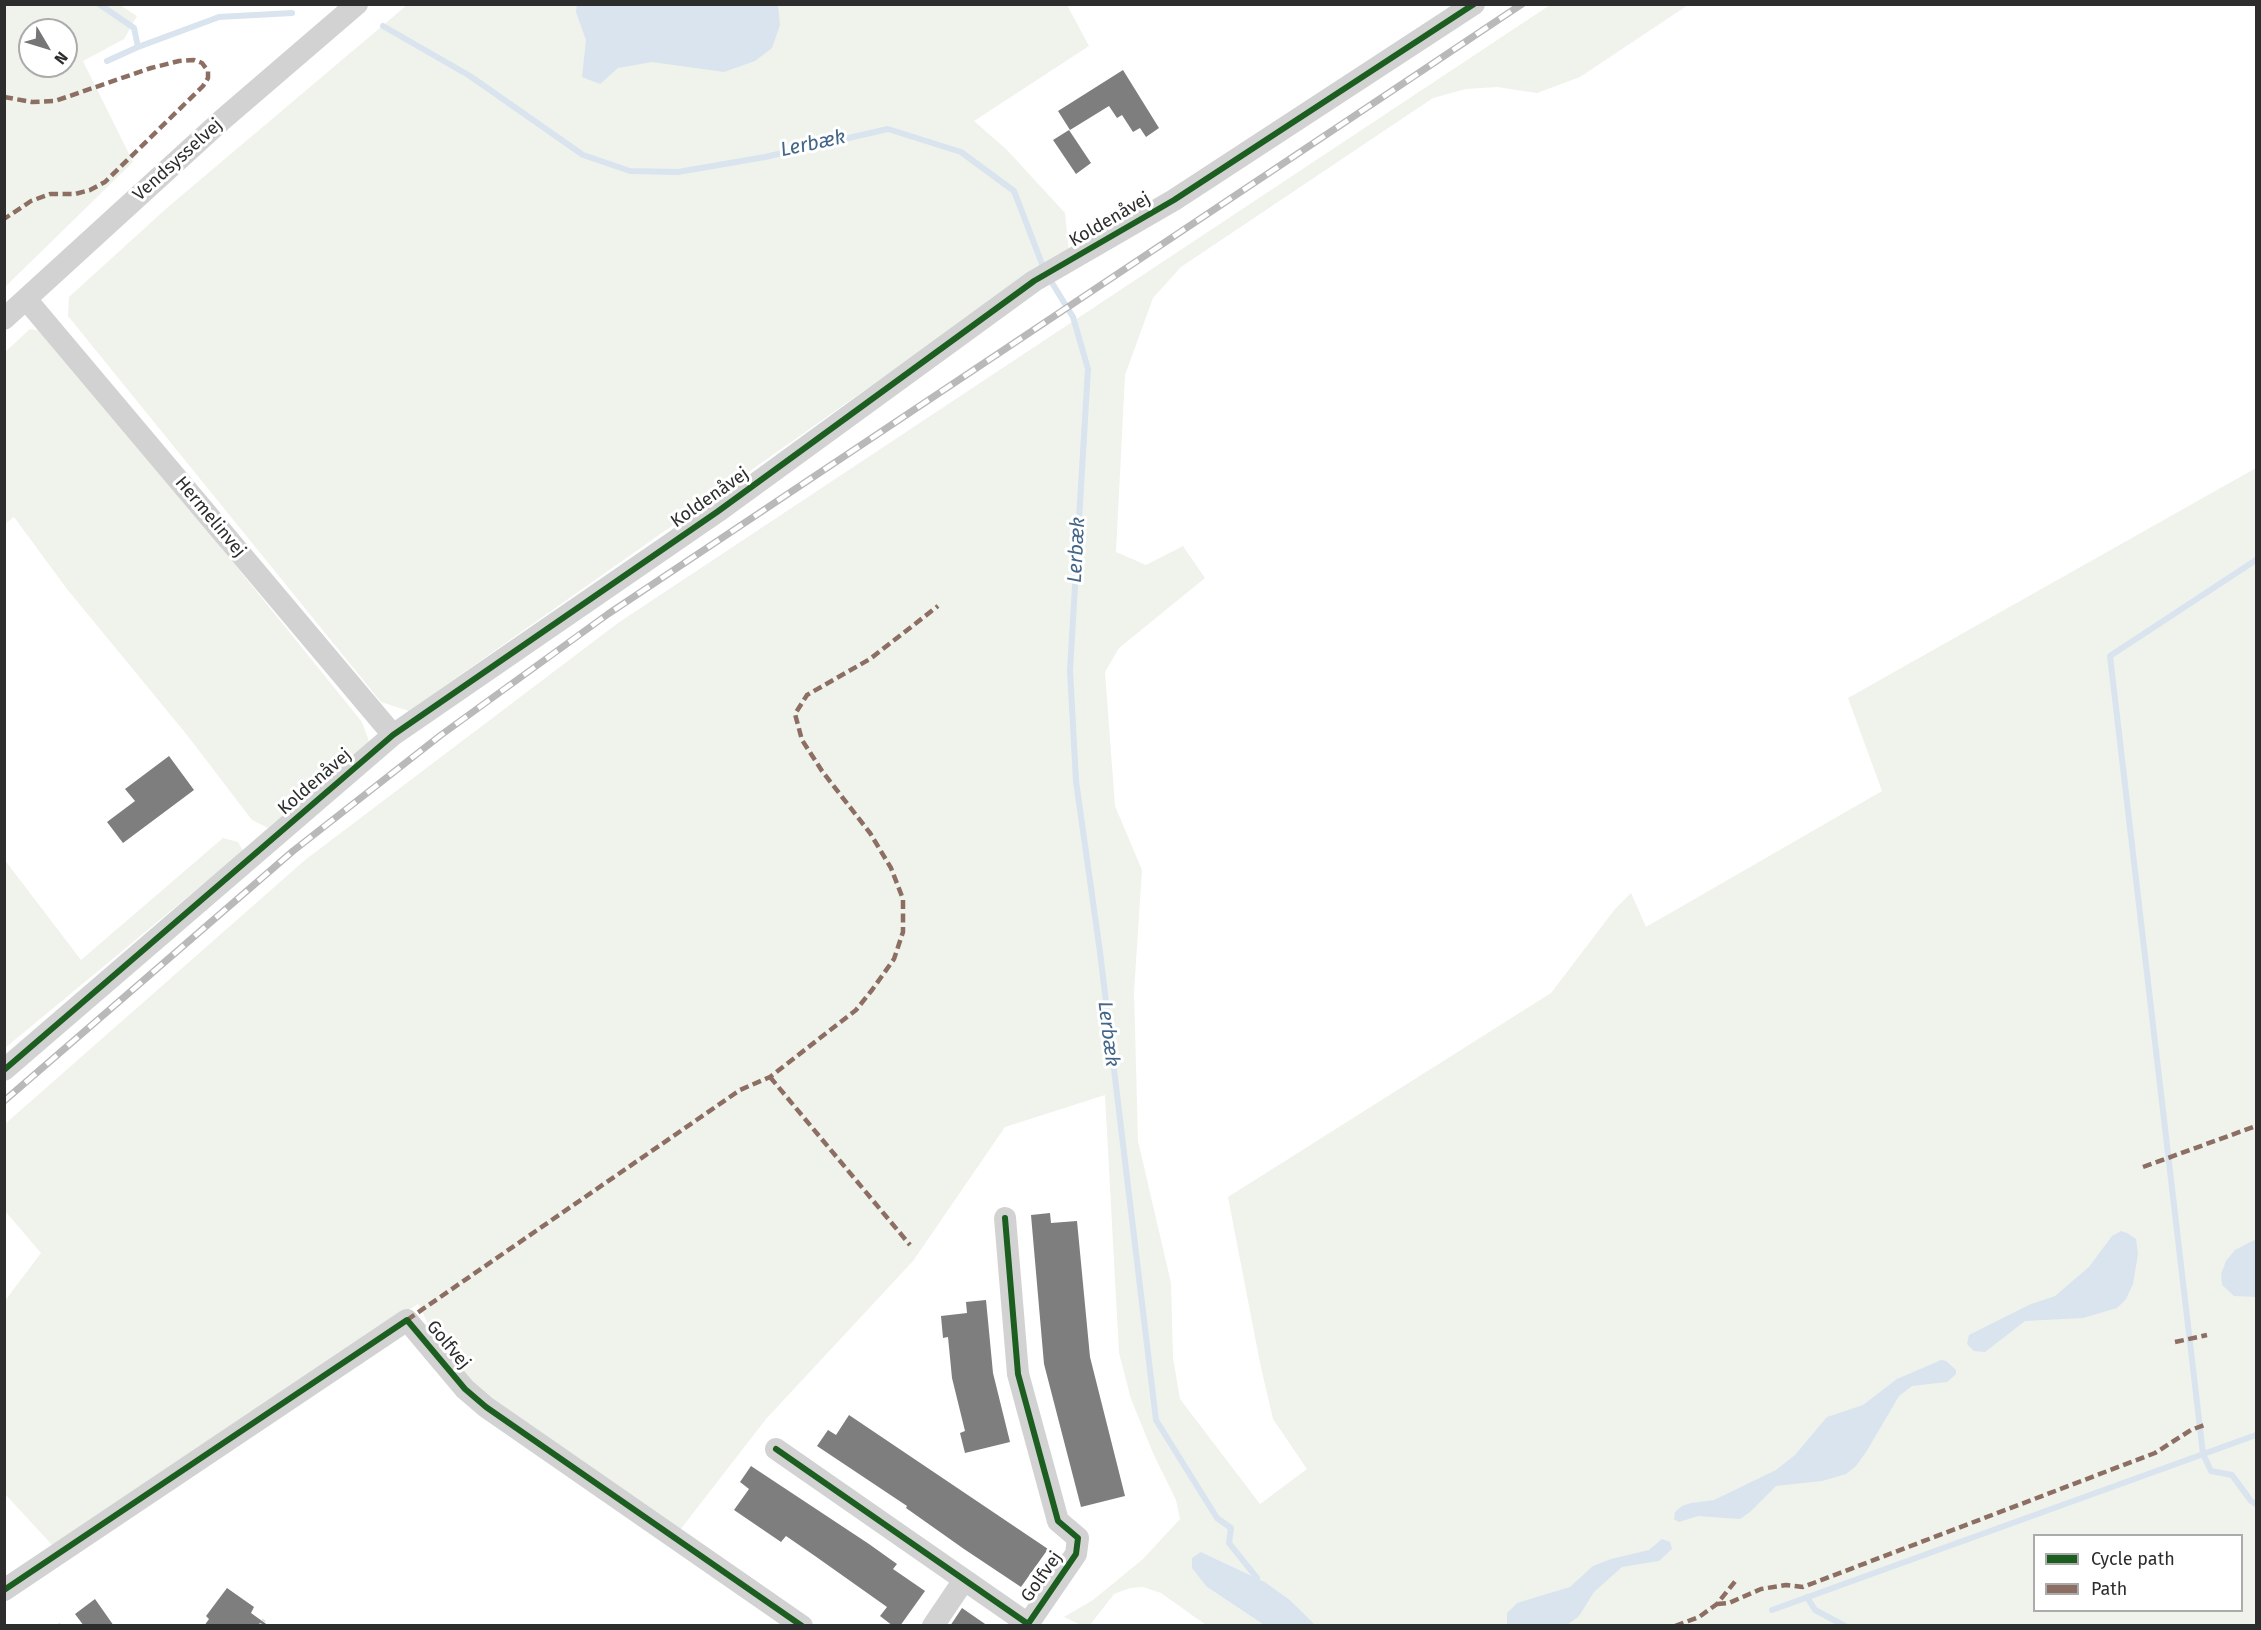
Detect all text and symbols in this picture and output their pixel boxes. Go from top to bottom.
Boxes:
north arrow [18,18,78,78]
text: N [50,48,72,68]
street label: Vendsysselvej [129,114,227,206]
water label: Lerbæk [778,125,848,163]
street label: Koldenåvej [1065,188,1155,252]
street label: Koldenåvej [667,463,753,533]
street label: Hermelinvej [170,472,250,562]
water label: Lerbæk [1063,516,1091,584]
street label: Koldenåvej [274,744,356,820]
water label: Lerbæk [1092,1000,1124,1068]
street label: Golfvej [421,1316,475,1374]
legend [2033,1534,2243,1612]
street label: Golfvej [1017,1548,1067,1606]
text: Cycle path [2091,1548,2175,1570]
text: Path [2091,1578,2127,1600]

